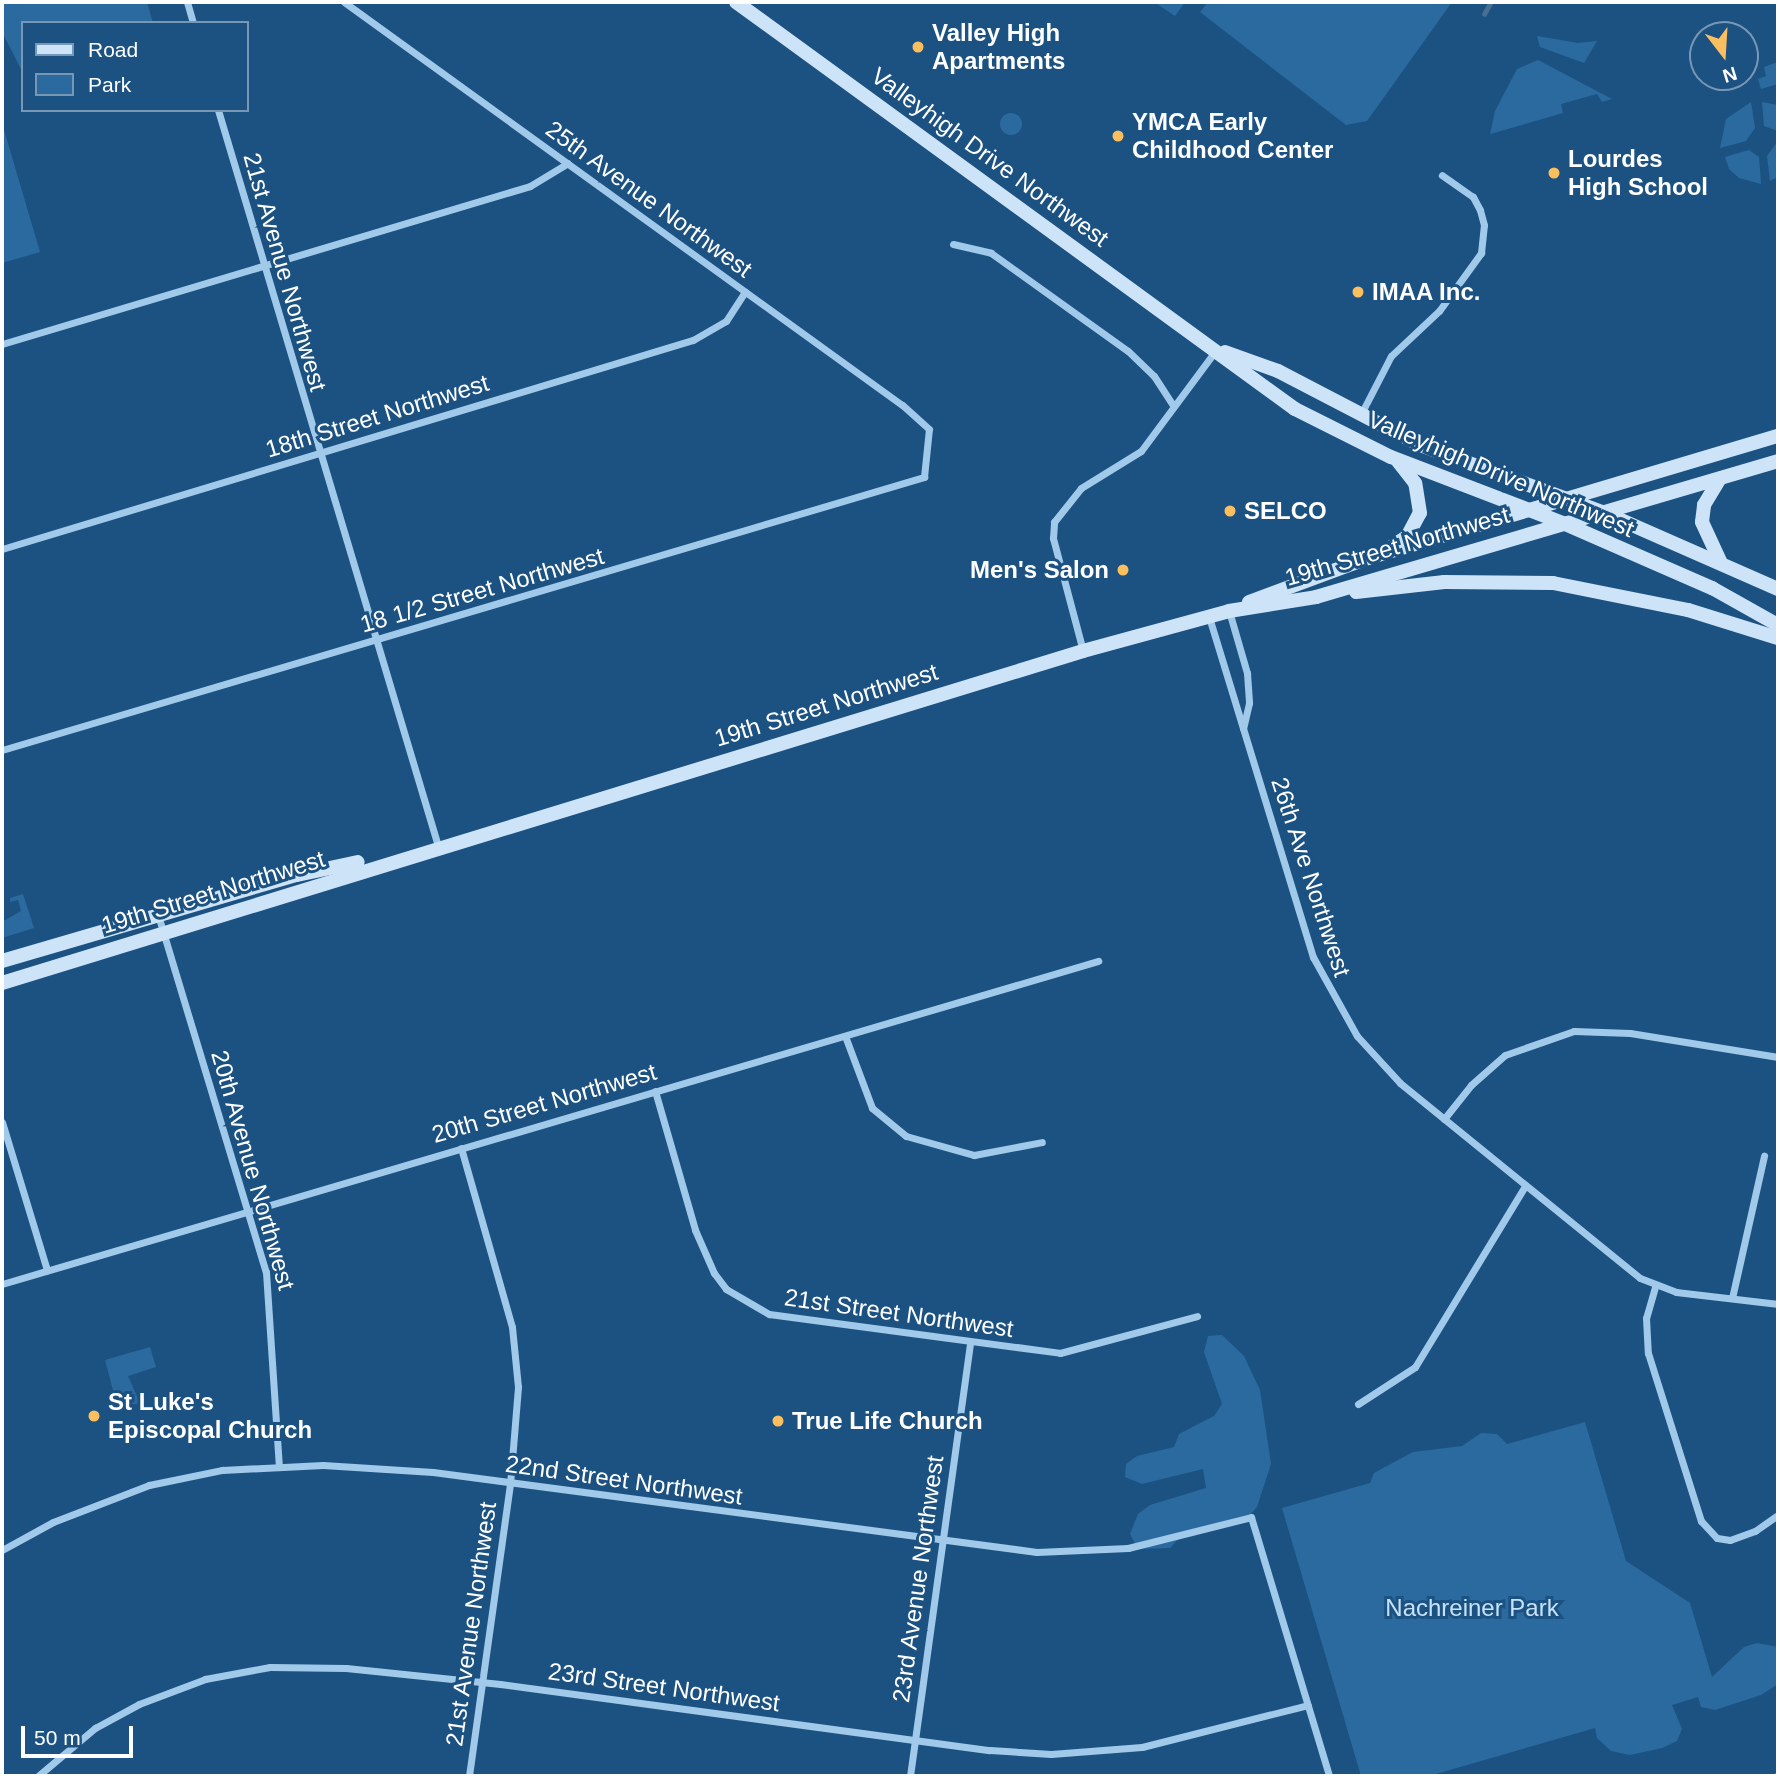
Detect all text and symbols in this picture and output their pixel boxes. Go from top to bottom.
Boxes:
place label: Valley High Apartments [932,19,1065,75]
legend [21,21,248,112]
north arrow [1689,21,1759,91]
text: Road [88,38,138,61]
marker: Valley High Apartments [910,39,926,55]
street label: Valleyhigh Drive Northwest [866,61,1114,253]
text: N [1720,63,1739,87]
text: Park [88,73,131,96]
place label: YMCA Early Childhood Center [1132,108,1333,164]
street label: 25th Avenue Northwest [540,114,758,284]
marker: YMCA Early Childhood Center [1110,128,1126,144]
place label: Lourdes High School [1568,145,1708,201]
street label: 21st Avenue Northwest [237,149,333,395]
marker: Lourdes High School [1546,165,1562,181]
place label: IMAA Inc. [1372,278,1481,306]
marker: IMAA Inc. [1350,284,1366,300]
street label: 18th Street Northwest [262,368,492,464]
street label: Valleyhigh Drive Northwest [1364,405,1638,543]
place label: SELCO [1244,497,1327,525]
street label: 19th Street Northwest [1281,500,1513,592]
marker: SELCO [1222,503,1238,519]
street label: 18 1/2 Street Northwest [357,541,607,639]
place label: Men's Salon [970,556,1109,584]
marker: Men's Salon [1115,562,1131,578]
street label: 19th Street Northwest [711,657,941,753]
street label: 26th Ave Northwest [1265,773,1357,981]
street label: 19th Street Northwest [98,844,328,940]
street label: 20th Avenue Northwest [205,1046,301,1294]
street label: 20th Street Northwest [428,1057,660,1149]
street label: 21st Street Northwest [783,1283,1015,1343]
place label: St Luke's Episcopal Church [108,1388,312,1444]
place label: True Life Church [792,1407,983,1435]
marker: St Luke's Episcopal Church [86,1408,102,1424]
marker: True Life Church [770,1413,786,1429]
street label: 22nd Street Northwest [504,1449,744,1511]
street label: 23rd Avenue Northwest [886,1453,950,1705]
street label: 21st Avenue Northwest [440,1499,502,1749]
park label: Nachreiner Park [1385,1594,1559,1622]
street label: 23rd Street Northwest [546,1656,782,1718]
scale bar [24,1712,136,1756]
text: 50 m [34,1726,81,1749]

